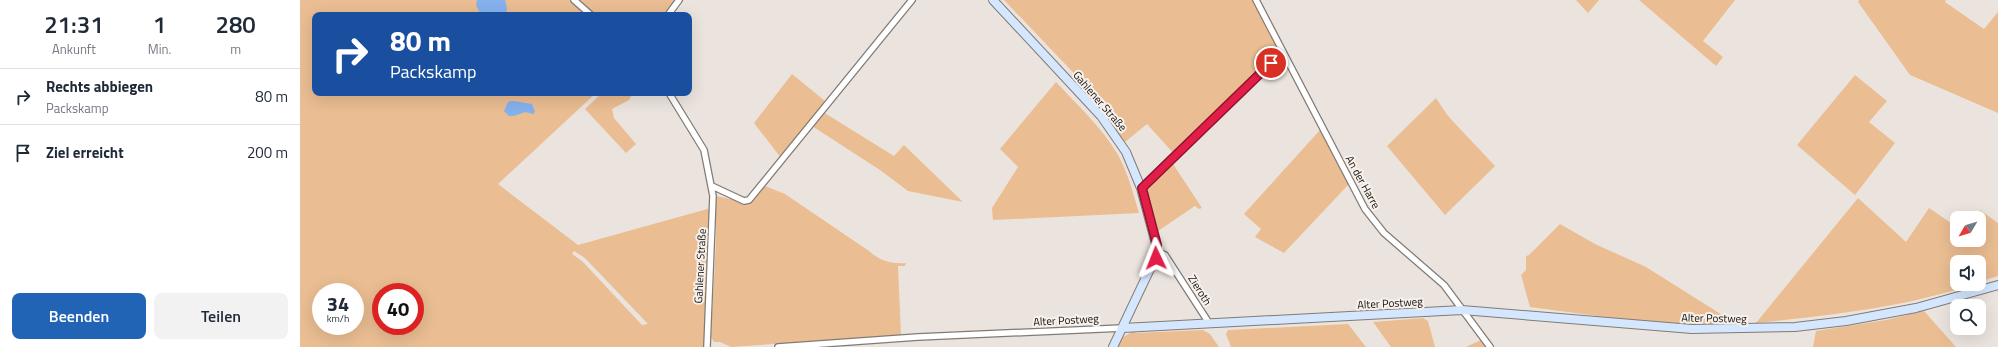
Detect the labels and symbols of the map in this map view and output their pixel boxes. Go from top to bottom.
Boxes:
pin [1254,46,1288,80]
street label: Gahlener Straße [1069,67,1131,135]
street label: An der Harre [1342,153,1384,212]
north arrow [1950,211,1986,247]
street label: Gahlener Straße [690,228,710,304]
position arrow [1135,237,1177,279]
street label: Zieroth [1184,272,1216,308]
speed limit sign: 40 [372,283,424,335]
street label: Alter Postweg [1357,293,1423,313]
street label: Alter Postweg [1681,309,1747,327]
street label: Alter Postweg [1033,310,1099,330]

